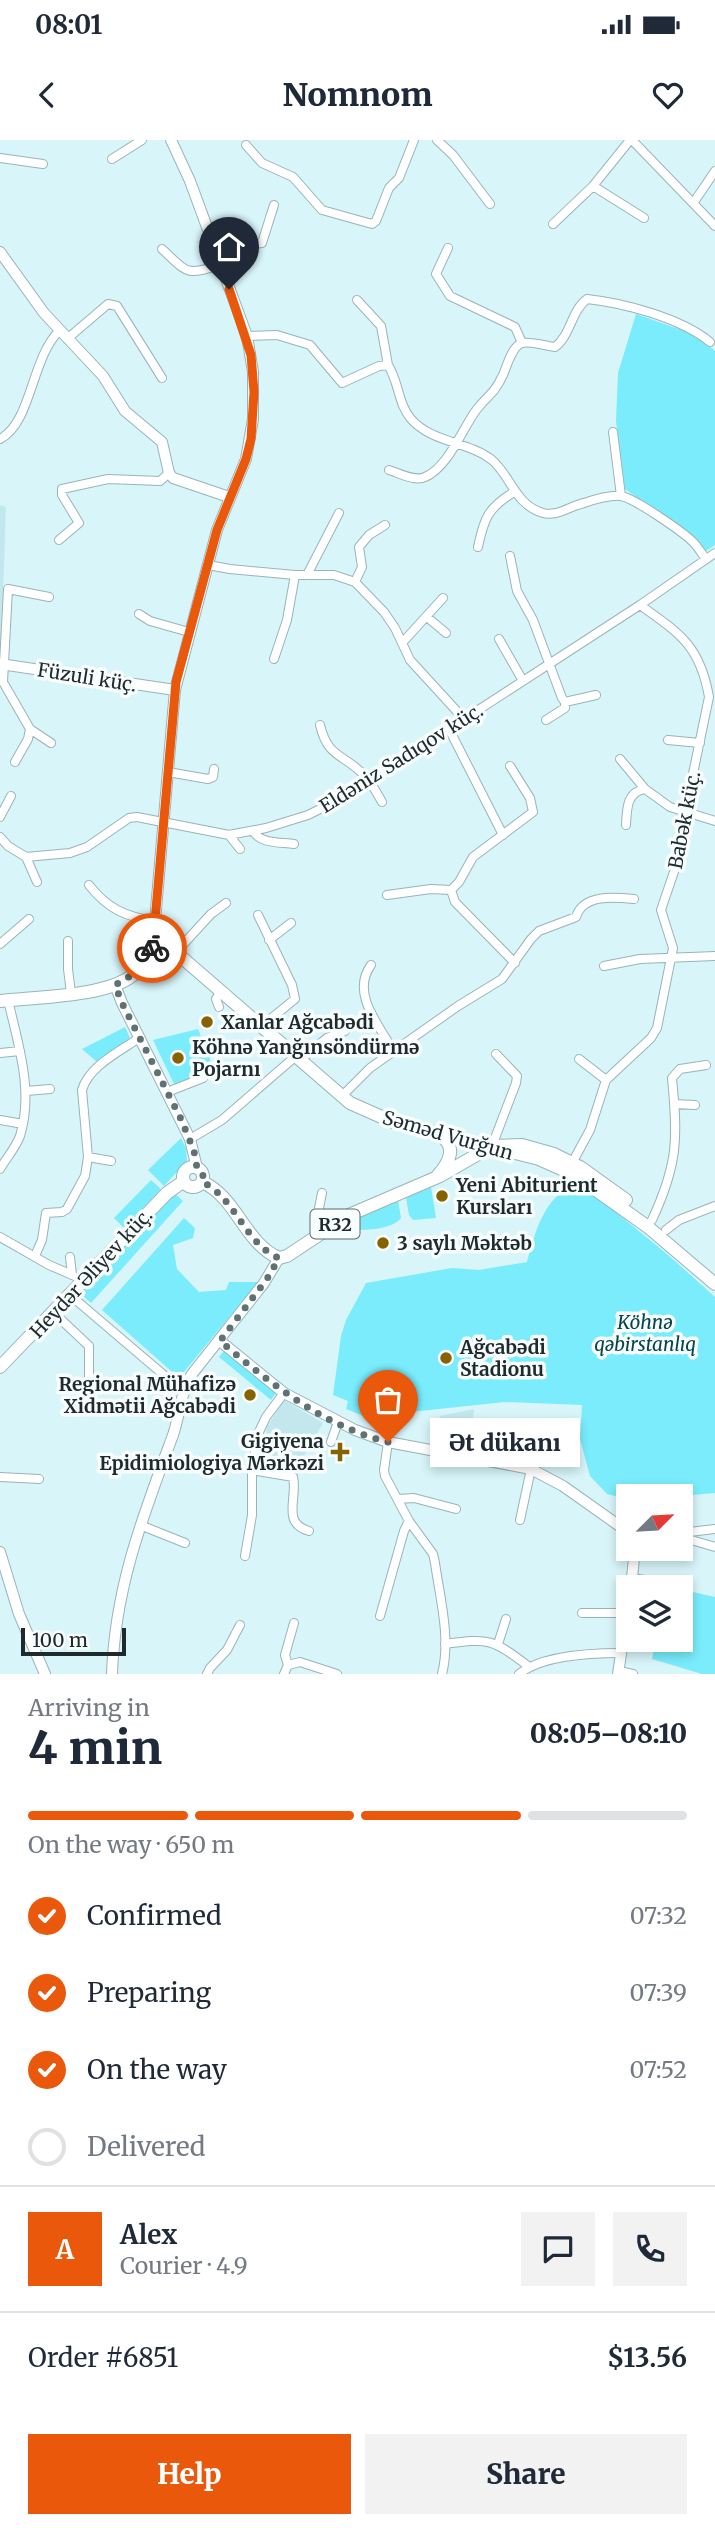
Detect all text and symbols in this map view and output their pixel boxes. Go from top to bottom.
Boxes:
text: 08:01 [35,8,102,41]
text: Nomnom [282,75,433,115]
icon: back [28,76,66,114]
icon: heart [649,76,687,114]
pin [199,217,259,289]
icon: home [210,228,248,266]
street label: Füzuli küç. [36,657,138,697]
street label: Eldəniz Sadıqov küç. [315,698,487,818]
street label: Babək küç. [663,769,705,871]
courier [117,913,187,983]
icon: bike [133,929,171,967]
place label: Xanlar Ağcabədi [221,1010,375,1034]
marker: Xanlar Ağcabədi [199,1014,215,1030]
place label: Köhnə Yanğınsöndürmə Pojarnı [192,1035,419,1081]
marker: Köhnə Yanğınsöndürmə Pojarnı [170,1050,186,1066]
street label: Səməd Vurğun [380,1105,516,1165]
place label: Yeni Abiturient Kursları [455,1173,598,1219]
marker: Yeni Abiturient Kursları [434,1188,450,1204]
street label: Heydər Əliyev küç. [25,1203,157,1343]
road number: R32 [310,1210,360,1238]
place label: 3 saylı Məktəb [397,1231,532,1255]
marker: 3 saylı Məktəb [375,1235,391,1251]
park label: Köhnə qəbirstanlıq [594,1310,696,1356]
place label: Ağcabədi Stadionu [459,1335,546,1381]
marker: Ağcabədi Stadionu [438,1350,454,1366]
pin [358,1370,418,1442]
place label: Regional Mühafizə Xidmətii Ağcabədi [58,1372,236,1418]
icon: bag [369,1381,407,1419]
marker: Regional Mühafizə Xidmətii Ağcabədi [242,1387,258,1403]
callout: Әt dükanı [430,1418,580,1466]
text: Әt dükanı [449,1428,561,1457]
place label: Gigiyena Epidimiologiya Mərkəzi [99,1429,324,1475]
marker: Gigiyena Epidimiologiya Mərkəzi [330,1442,350,1462]
north arrow [616,1484,693,1561]
map controls [616,1484,693,1652]
button: layers [616,1575,693,1652]
scale bar [21,1625,126,1657]
text: 100 m [32,1628,88,1652]
text: Arriving in [28,1693,150,1722]
text: 08:05–08:10 [530,1717,687,1750]
text: 4 min [28,1719,162,1777]
text: On the way · 650 m [28,1830,234,1859]
icon: check [28,1897,66,1935]
text: Confirmed [87,1899,222,1932]
text: 07:32 [630,1901,687,1930]
icon: check [28,1974,66,2012]
text: Preparing [87,1976,211,2009]
text: 07:39 [629,1978,687,2007]
icon: check [28,2051,66,2089]
text: On the way [87,2053,227,2086]
text: 07:52 [629,2055,687,2084]
text: Delivered [87,2130,206,2163]
button: chat [521,2212,595,2286]
button: phone [613,2212,687,2286]
text: Alex [120,2218,177,2251]
text: A [56,2233,74,2266]
text: Courier · 4.9 [120,2251,248,2280]
text: Order #6851 [28,2341,178,2374]
text: $13.56 [607,2341,687,2374]
button: Help [28,2434,351,2514]
button: Share [365,2434,687,2514]

